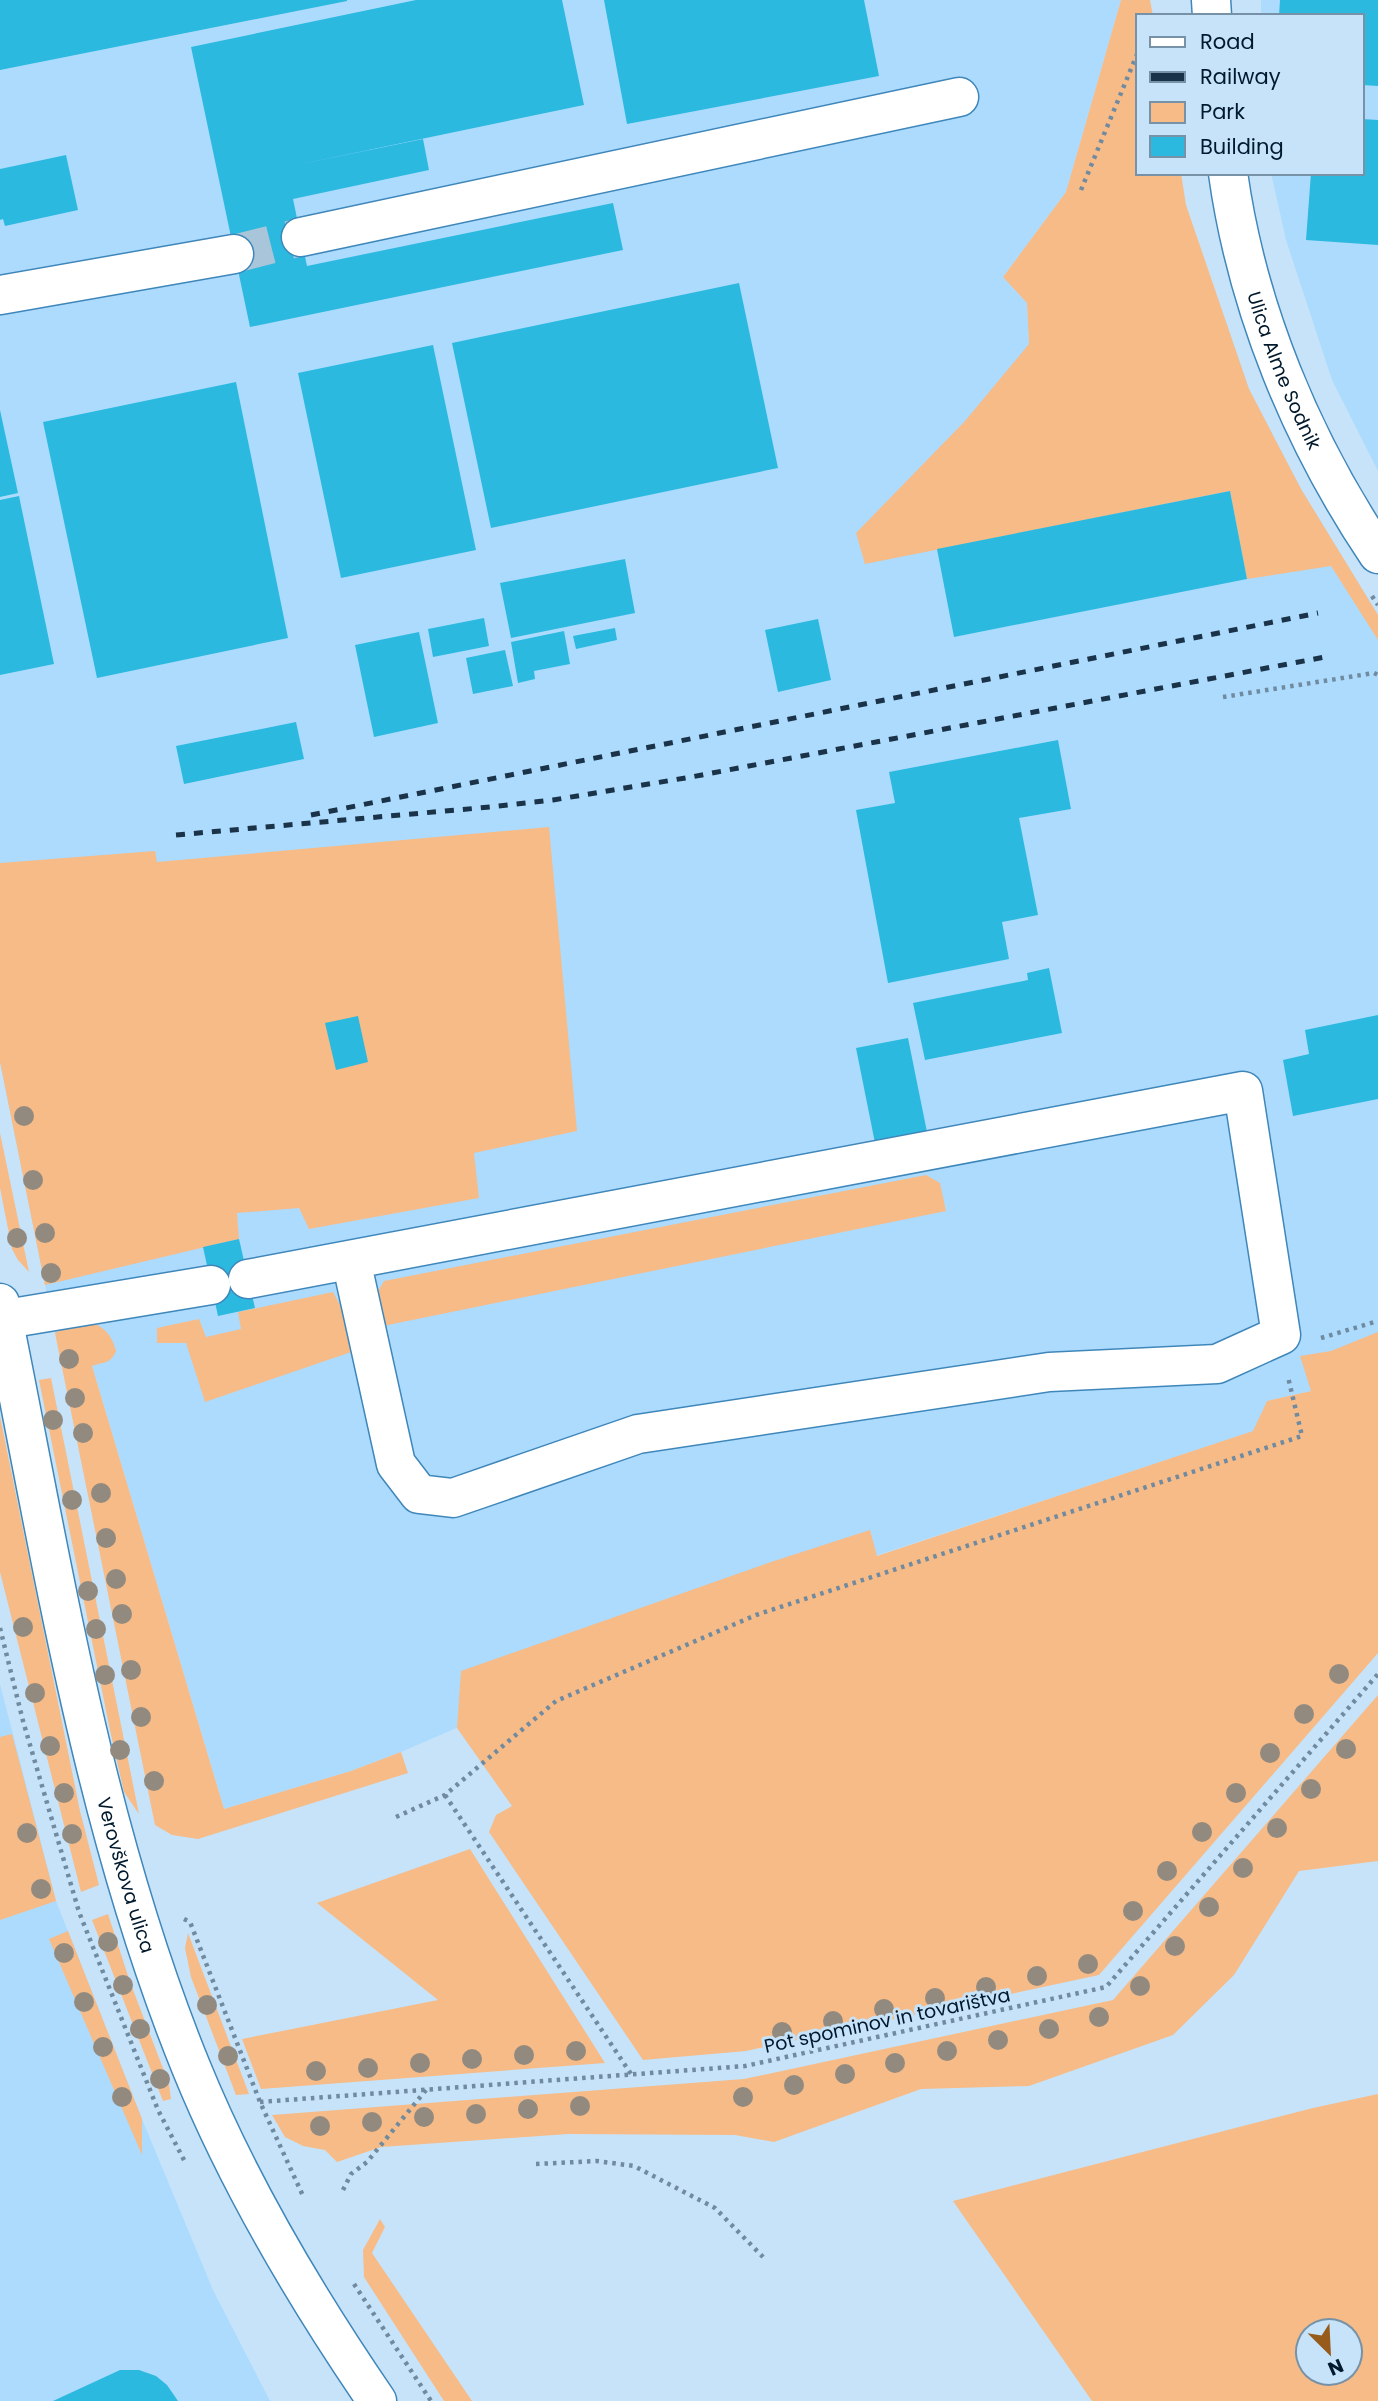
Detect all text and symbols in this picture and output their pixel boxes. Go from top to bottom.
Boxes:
legend [1136,14,1364,175]
text: Road [1200,27,1255,56]
text: Railway [1200,62,1281,91]
text: Park [1200,97,1245,126]
text: Building [1200,132,1284,161]
street label: Ulica Alme Sodnik [1240,288,1328,455]
street label: Verovškova ulica [90,1794,161,1957]
street label: Pot spominov in tovarištva [762,1981,1013,2060]
north arrow [1294,2317,1364,2387]
text: N [1324,2352,1348,2382]

